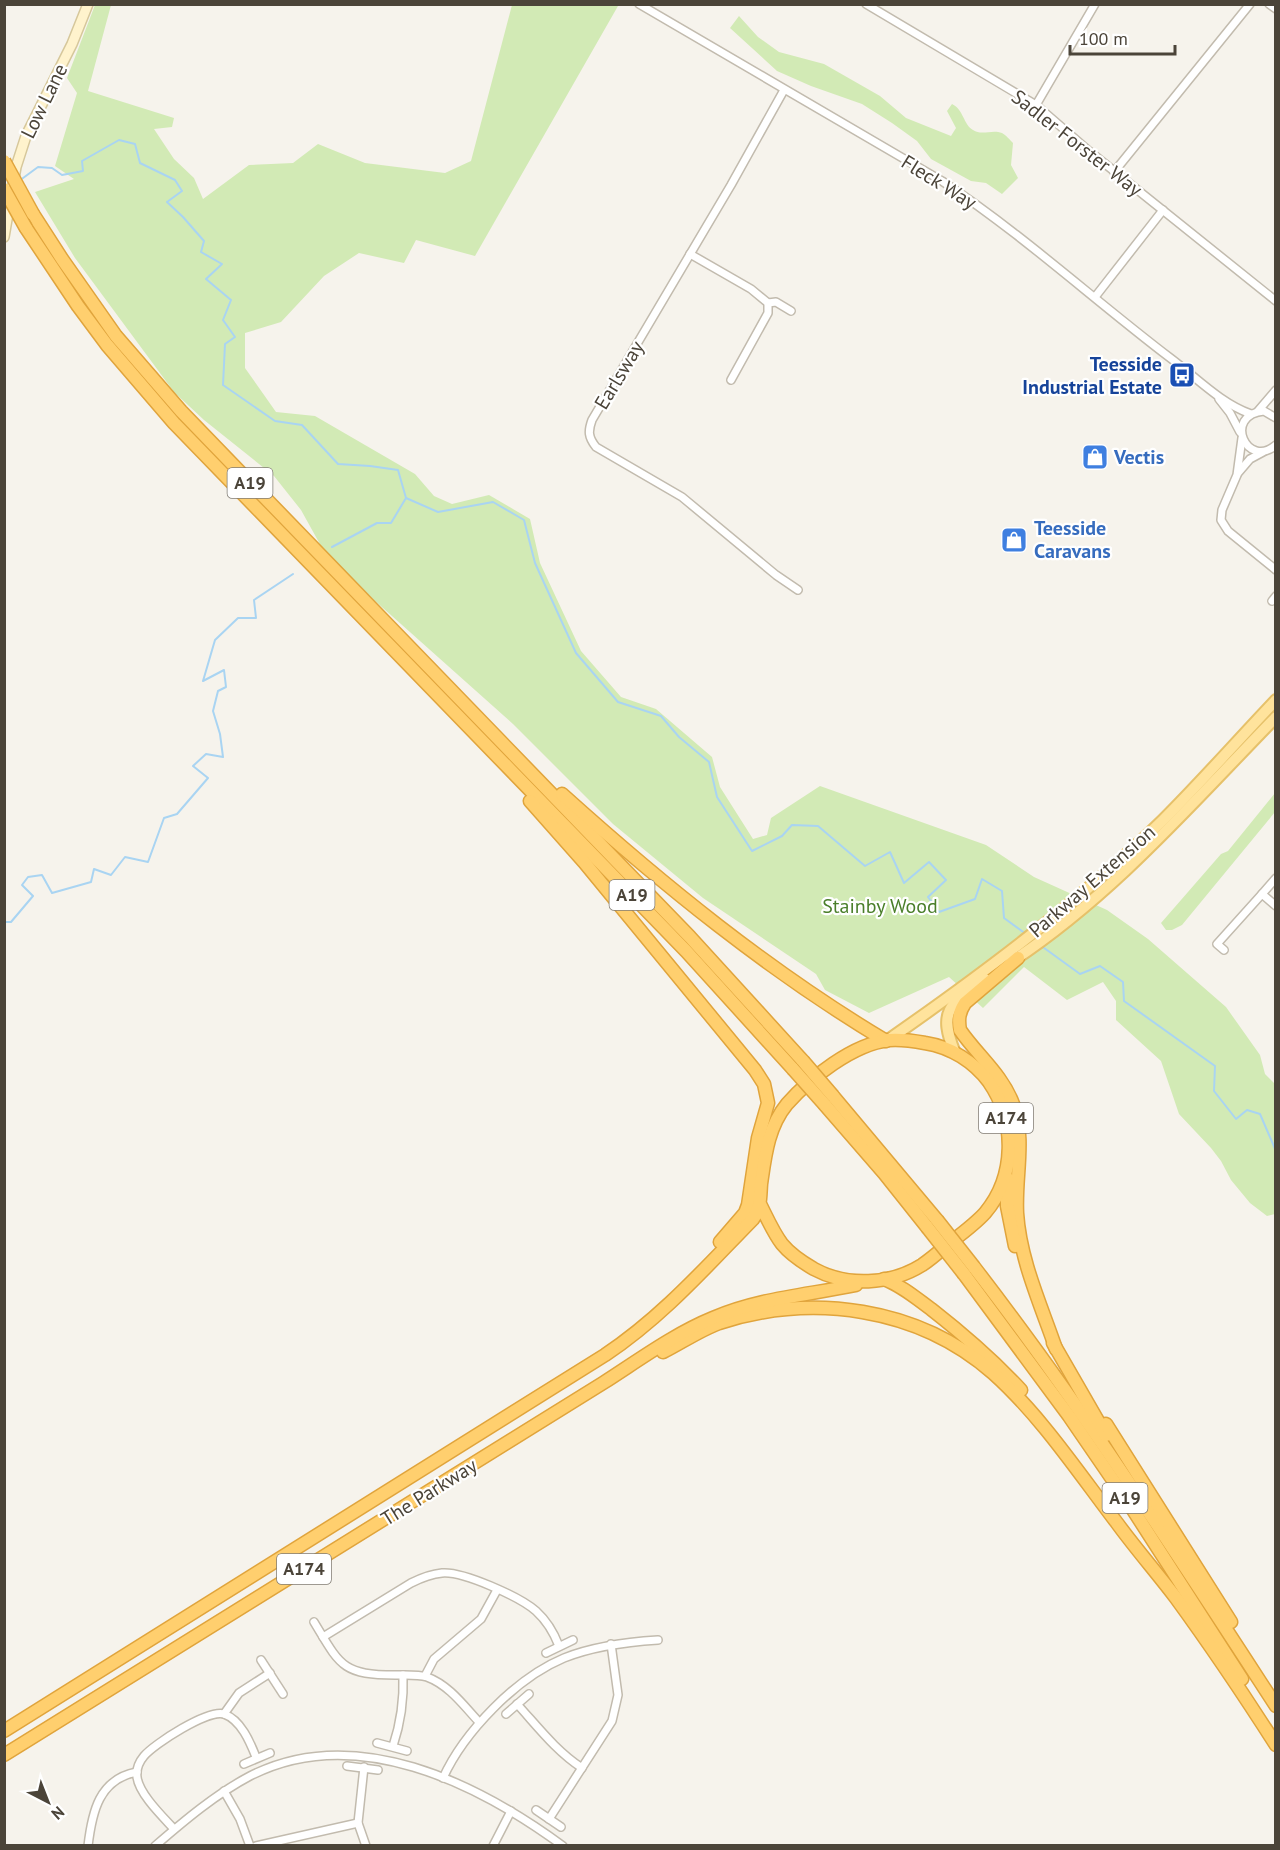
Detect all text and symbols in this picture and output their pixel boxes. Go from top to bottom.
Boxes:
scale bar [1070,18,1175,56]
text: 100 m [1079,27,1128,50]
street label: Low Lane [15,59,73,143]
street label: Sadler Forster Way [1006,84,1148,203]
street label: Fleck Way [896,149,982,216]
street label: Earlsway [588,335,650,414]
place label: Teesside Industrial Estate [1022,351,1162,400]
bus stop icon: Teesside Industrial Estate [1167,360,1197,390]
shop icon: Vectis [1080,442,1110,472]
place label: Vectis [1113,444,1164,470]
road number: A19 [228,468,272,498]
place label: Teesside Caravans [1034,515,1111,564]
shop icon: Teesside Caravans [999,525,1029,555]
street label: Parkway Extension [1023,819,1161,943]
road number: A19 [610,880,654,910]
park label: Stainby Wood [822,893,938,919]
road number: A174 [979,1103,1033,1133]
street label: The Parkway [376,1452,482,1532]
road number: A19 [1102,1483,1148,1513]
road number: A174 [277,1554,331,1584]
north arrow [18,1772,78,1832]
text: N [47,1802,69,1824]

